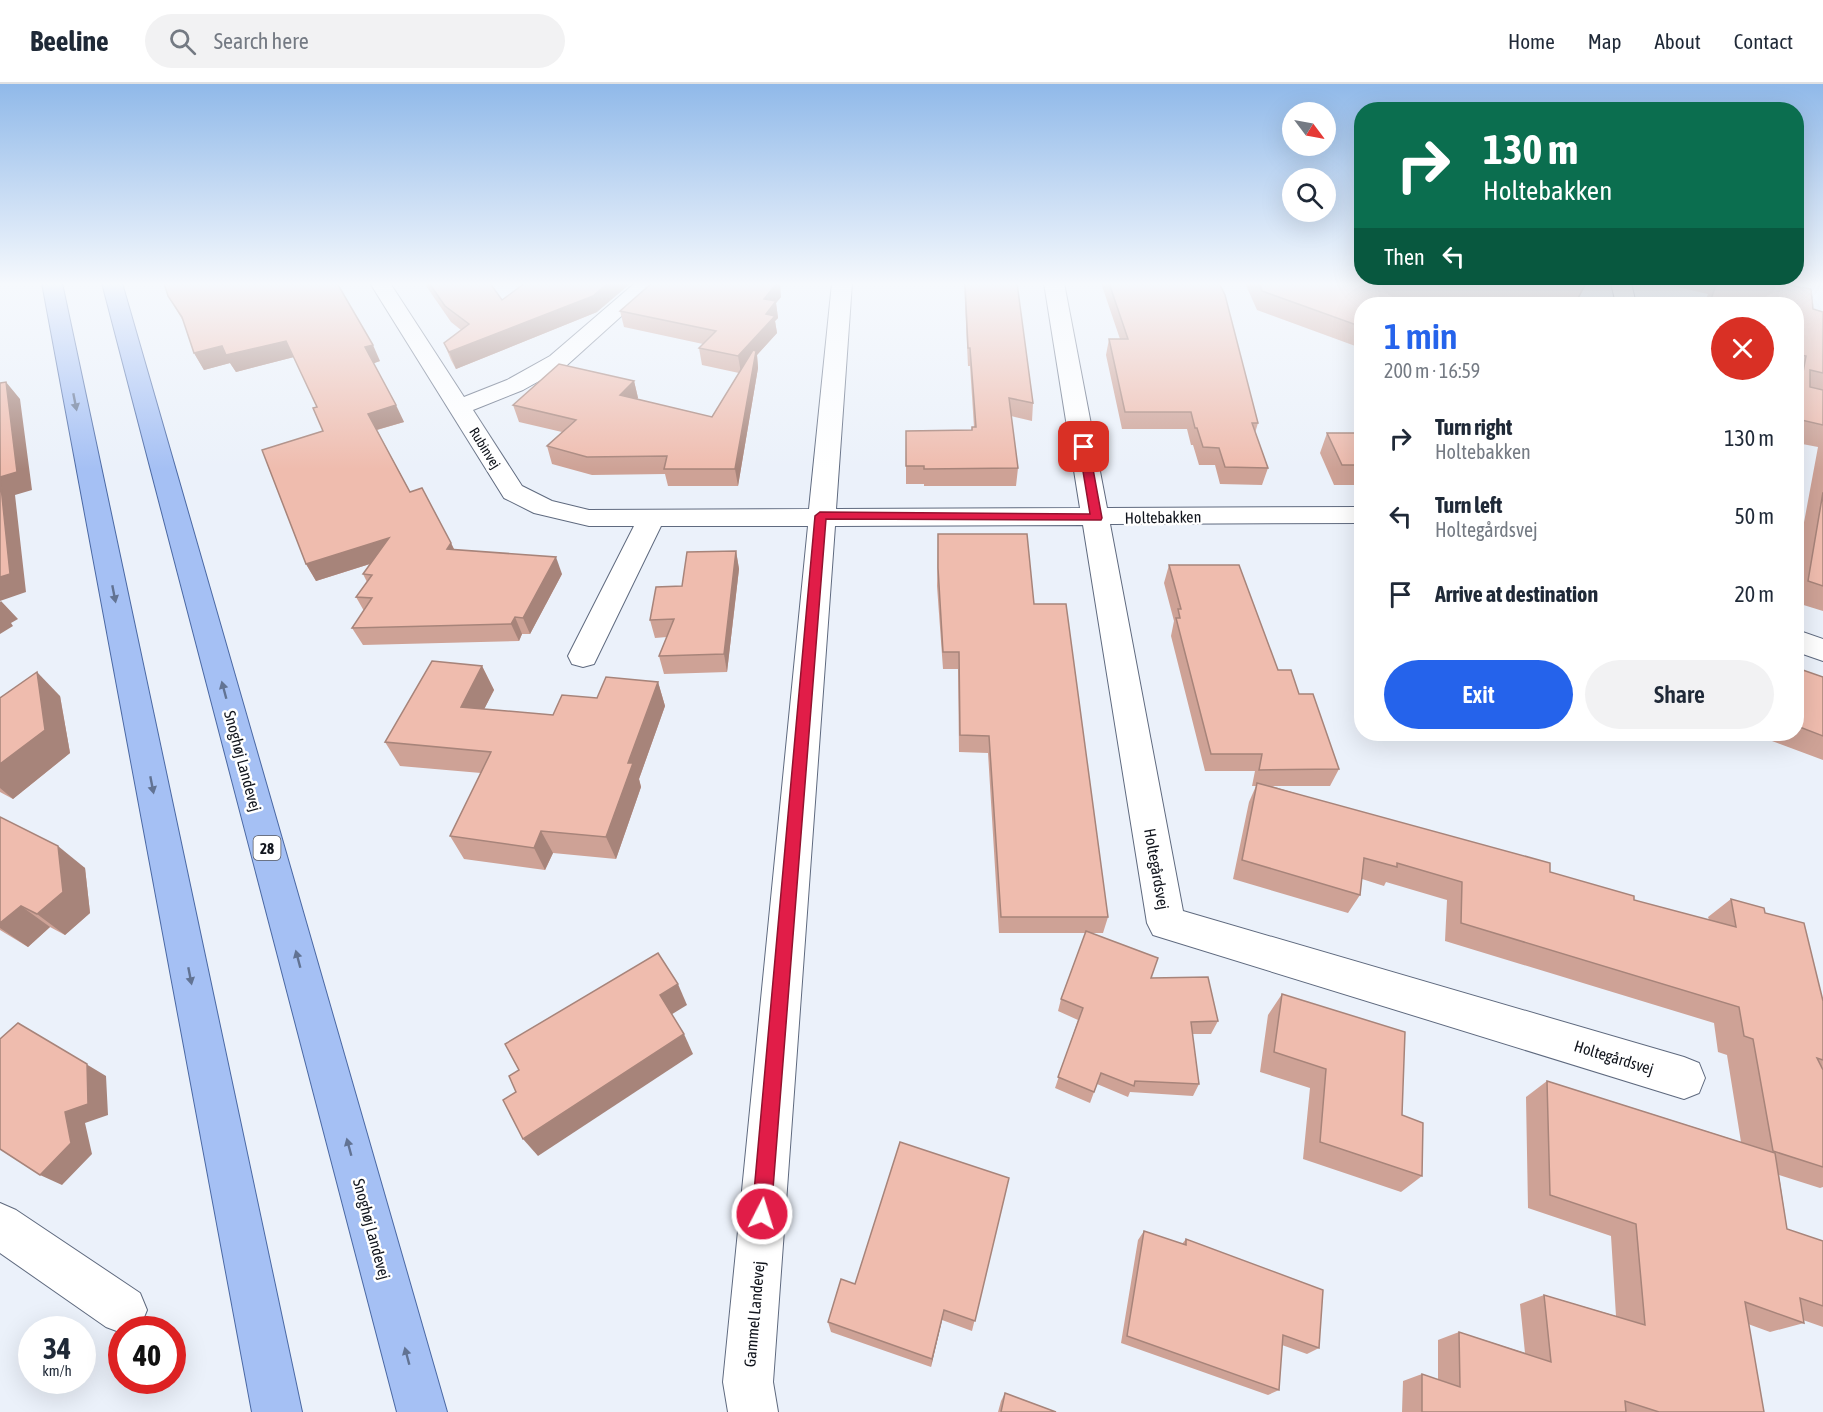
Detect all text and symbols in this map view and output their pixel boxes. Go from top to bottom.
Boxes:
search box [145,14,565,68]
text: Beeline [30,25,109,57]
icon: search [166,25,199,58]
text: Search here [214,28,309,54]
text: Home [1508,29,1555,53]
text: Map [1588,29,1622,53]
text: About [1655,29,1701,53]
text: Contact [1734,29,1793,53]
north arrow [1282,102,1336,156]
map controls [1282,102,1336,222]
text: 130 m [1483,125,1578,173]
icon: right [1384,126,1462,204]
button: search [1282,168,1336,222]
text: Holtebakken [1483,175,1612,206]
icon: left [1437,240,1470,273]
text: Then [1384,244,1425,270]
text: 1 min [1384,315,1458,357]
button: close [1711,317,1774,380]
text: 200 m · 16:59 [1384,359,1480,382]
one-way arrow [71,393,80,412]
text: Turn right [1435,414,1512,440]
pin [1058,421,1109,472]
icon: right [1384,422,1417,455]
street label: Rubinvej [466,424,504,472]
text: 130 m [1724,425,1774,451]
icon: arrive [1067,430,1100,463]
text: Holtebakken [1435,440,1531,463]
text: Turn left [1435,492,1502,518]
icon: left [1384,500,1417,533]
text: 50 m [1734,503,1774,529]
street label: Holtebakken [1125,507,1201,527]
text: Holtegårdsvej [1435,518,1538,541]
icon: arrive [1384,578,1417,611]
text: Arrive at destination [1435,581,1598,607]
text: 20 m [1734,581,1774,607]
one-way arrow [110,584,119,603]
button: Exit [1384,660,1573,729]
button: Share [1585,660,1774,729]
one-way arrow [219,681,228,699]
street label: Snoghøj Landevej [220,709,265,814]
one-way arrow [148,775,157,794]
street label: Holtegårdsvej [1140,827,1173,911]
road number: 28 [254,836,280,860]
one-way arrow [293,950,302,968]
one-way arrow [186,967,195,986]
street label: Holtegårdsvej [1572,1036,1656,1079]
one-way arrow [344,1138,354,1156]
street label: Snoghøj Landevej [349,1177,394,1282]
position arrow [730,1182,794,1246]
street label: Gammel Landevej [740,1260,769,1368]
speed limit sign: 40 [108,1316,186,1394]
text: 34 [43,1331,71,1365]
one-way arrow [401,1346,411,1365]
text: km/h [42,1362,72,1379]

